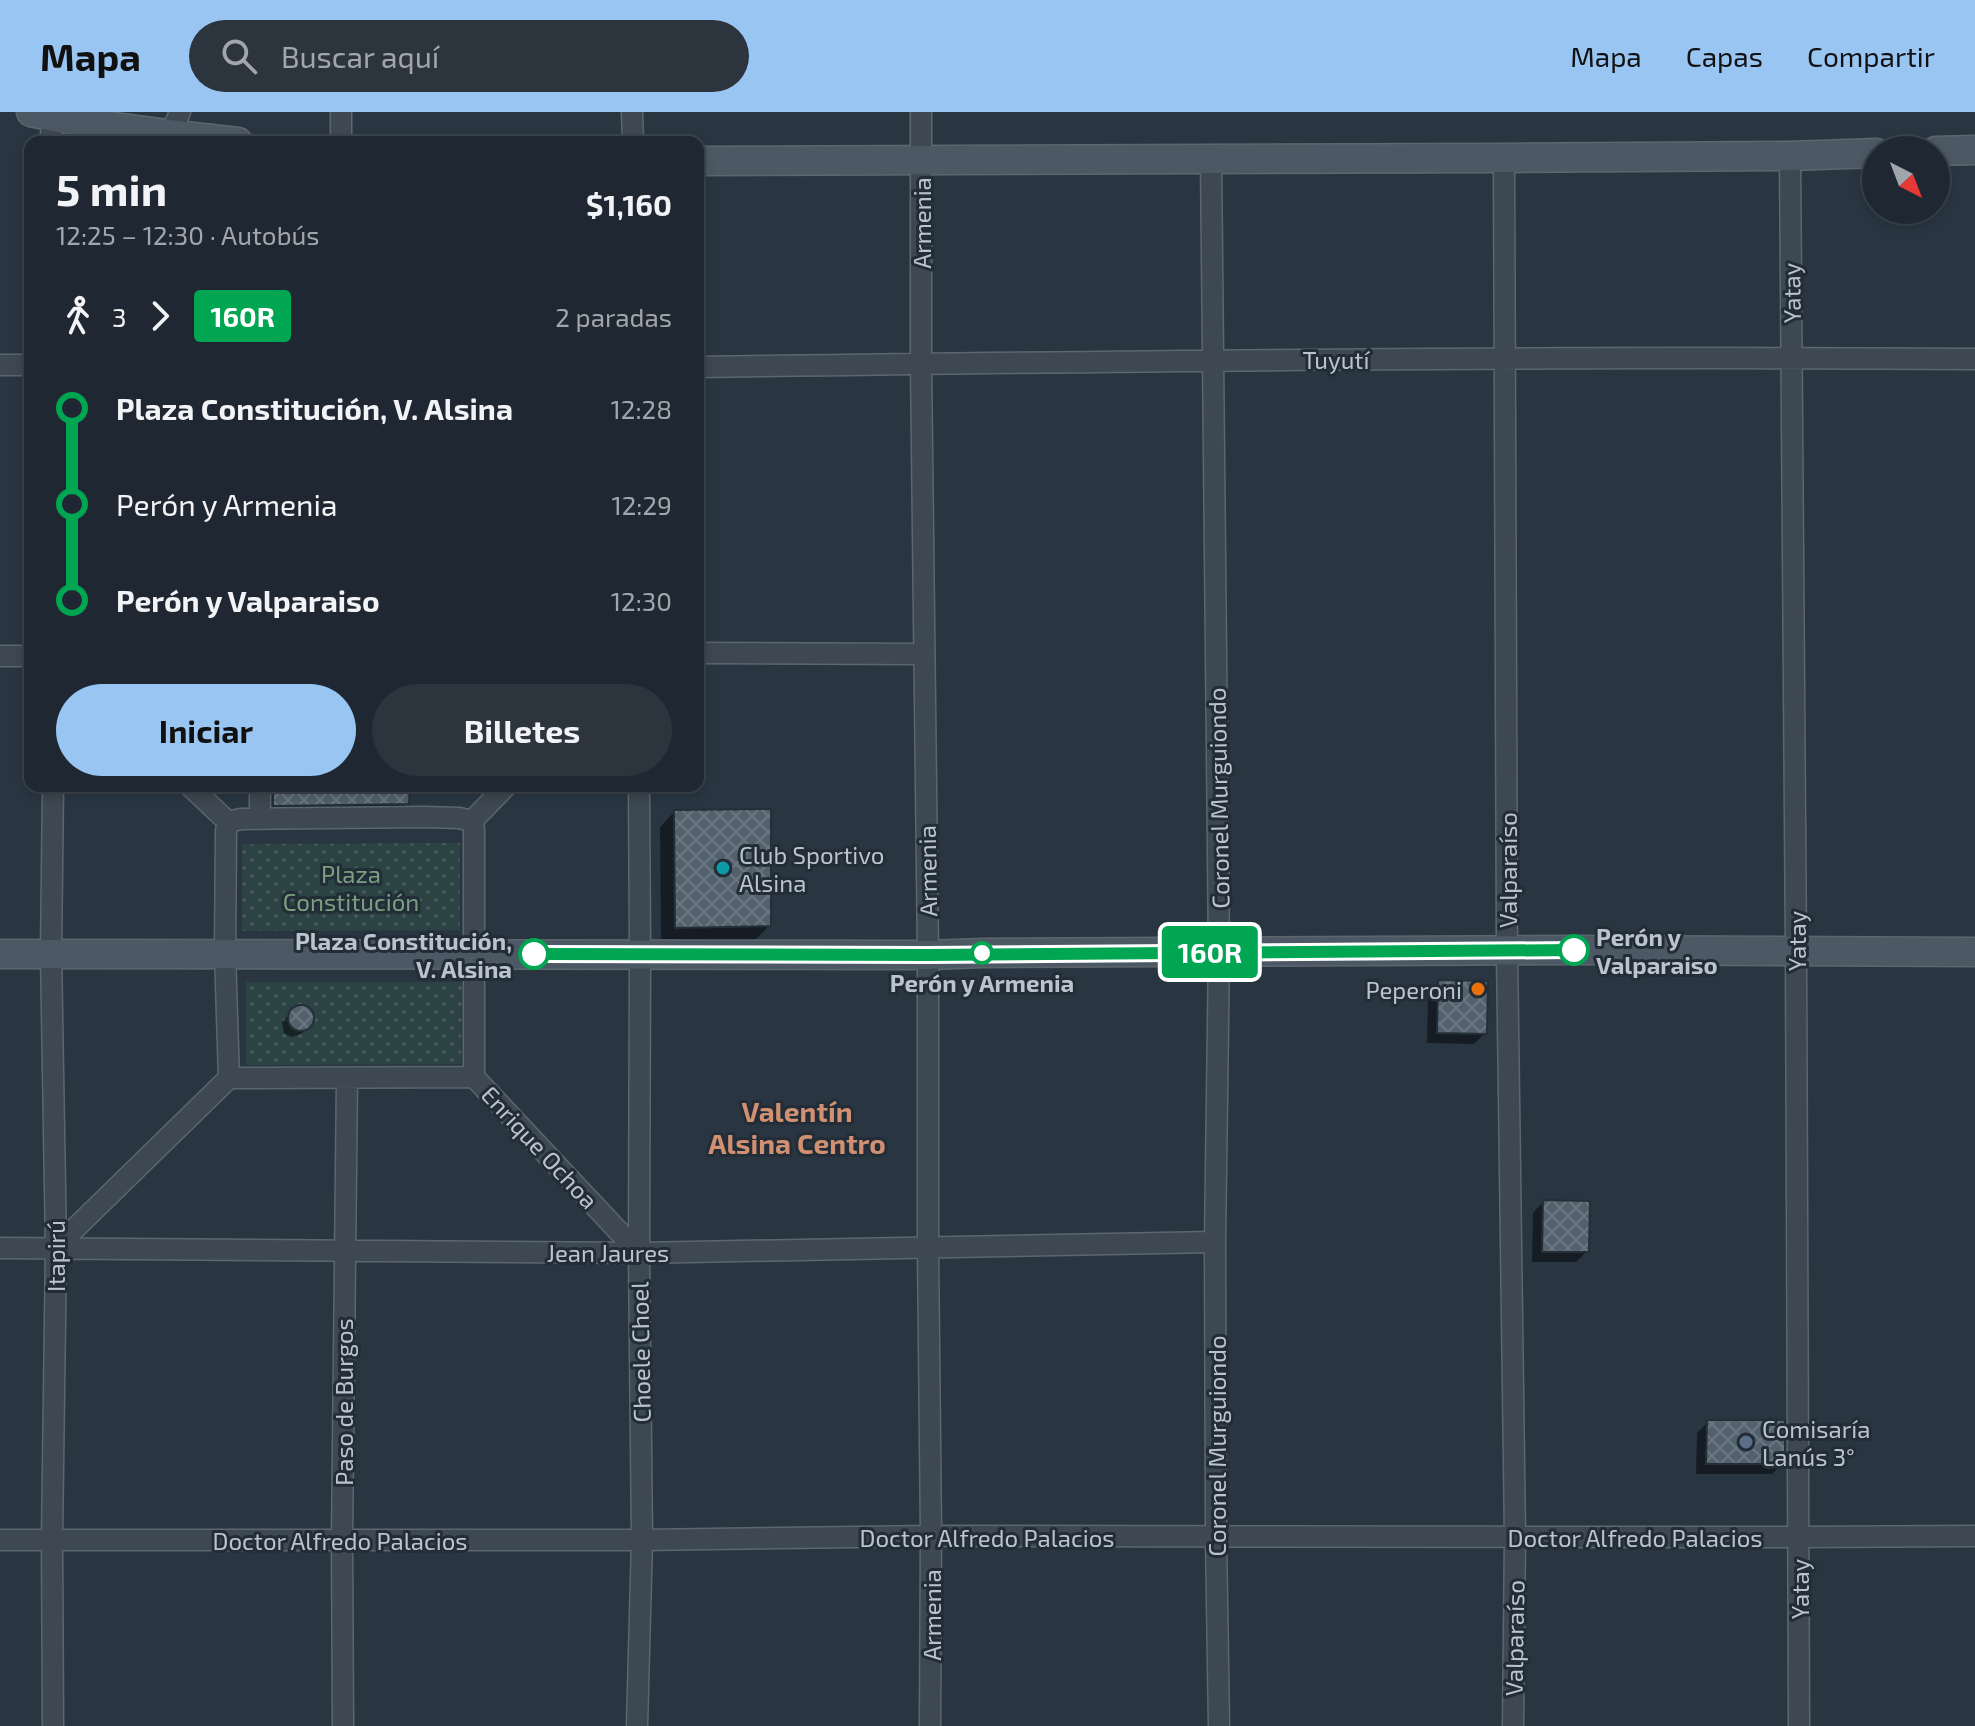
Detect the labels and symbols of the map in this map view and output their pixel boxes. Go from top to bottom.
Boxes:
north arrow [1862,136,1950,224]
street label: Armenia [907,177,936,269]
street label: Yatay [1776,262,1806,324]
street label: Tuyutí [1303,345,1371,374]
street label: Coronel Murguiondo [1202,687,1234,909]
street label: Valparaíso [1493,812,1522,928]
street label: Armenia [912,825,942,917]
place label: Club Sportivo Alsina [739,840,884,897]
park label: Plaza Constitución [283,859,419,916]
marker: Club Sportivo Alsina [714,859,732,877]
street label: Yatay [1782,910,1811,971]
place label: Perón y Valparaiso [1596,922,1718,979]
place label: Plaza Constitución, V. Alsina [295,926,512,983]
line badge: 160R [1154,926,1266,978]
marker: Perón y Valparaiso [1559,935,1589,965]
marker: Plaza Constitución, V. Alsina [519,939,549,969]
marker: Perón y Armenia [971,942,993,964]
place label: Perón y Armenia [890,968,1074,997]
place label: Peperoni [1365,975,1462,1004]
marker: Peperoni [1469,980,1487,998]
street label: Enrique Ochoa [476,1080,604,1214]
district label: Valentín Alsina Centro [708,1094,886,1160]
street label: Itapirú [41,1220,70,1292]
street label: Jean Jaures [547,1238,669,1267]
street label: Choele Choel [624,1281,656,1423]
street label: Paso de Burgos [329,1318,358,1486]
street label: Coronel Murguiondo [1202,1335,1231,1557]
place label: Comisaría Lanús 3° [1762,1414,1870,1471]
marker: Comisaría Lanús 3° [1737,1433,1755,1451]
street label: Doctor Alfredo Palacios [859,1523,1115,1552]
street label: Doctor Alfredo Palacios [1507,1523,1763,1552]
street label: Doctor Alfredo Palacios [212,1526,468,1555]
street label: Yatay [1785,1558,1814,1619]
street label: Armenia [917,1569,946,1661]
street label: Valparaíso [1498,1580,1530,1696]

